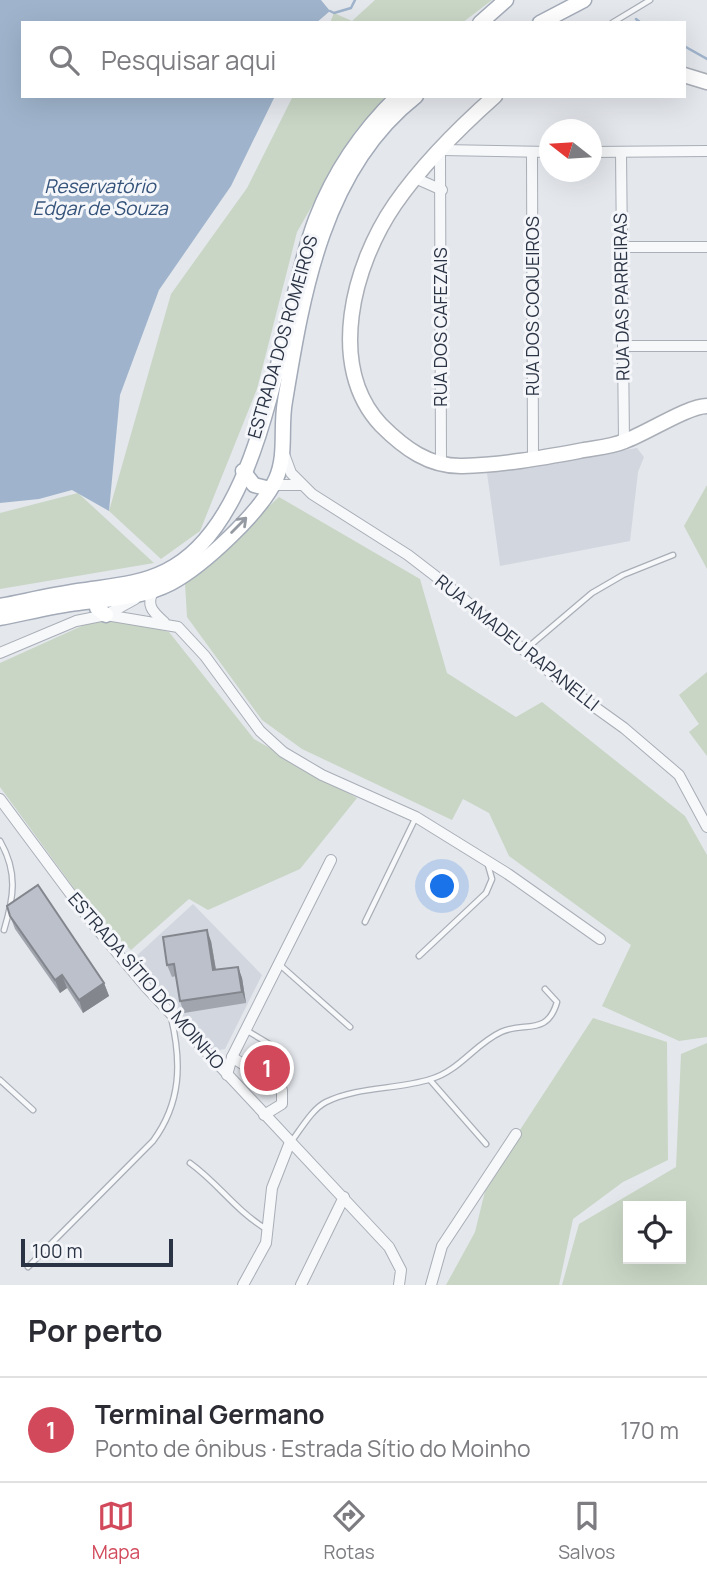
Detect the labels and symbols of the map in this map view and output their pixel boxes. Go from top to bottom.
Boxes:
north arrow [539,119,602,182]
water label: Reservatório Edgar de Souza [33,173,169,221]
street label: RUA DAS PARREIRAS [608,213,634,381]
street label: RUA DOS COQUEIROS [520,216,544,396]
street label: ESTRADA DOS ROMEIROS [242,232,323,441]
street label: RUA DOS CAFEZAIS [428,247,452,407]
one-way arrow [230,517,247,534]
street label: RUA AMADEU RAPANELLI [431,569,605,716]
your location [425,869,459,903]
street label: ESTRADA SÍTIO DO MOINHO [63,887,230,1074]
pin: 1 [244,1042,290,1094]
scale bar [21,1236,173,1268]

